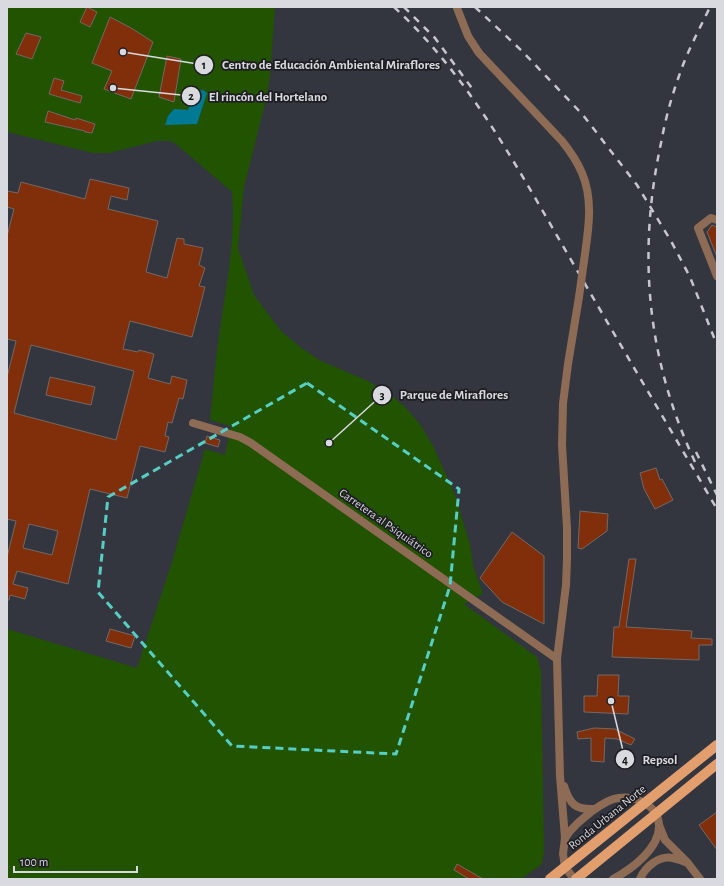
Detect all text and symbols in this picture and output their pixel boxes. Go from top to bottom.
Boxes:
callout: Centro de Educación Ambiental Miraflores [194,52,448,77]
text: 1 [202,59,206,71]
text: Centro de Educación Ambiental Miraflores [222,59,440,72]
callout: El rincón del Hortelano [181,84,336,109]
text: 2 [188,90,194,102]
text: El rincón del Hortelano [209,91,328,104]
callout: Parque de Miraflores [372,382,517,407]
text: 3 [379,389,385,401]
text: Parque de Miraflores [400,389,508,402]
street label: Carretera al Psiquiátrico [337,486,435,560]
callout: Repsol [615,747,686,772]
text: 4 [622,754,628,766]
text: Repsol [643,754,677,767]
street label: Ronda Urbana Norte [566,782,648,852]
scale bar [14,848,137,874]
text: 100 m [20,856,48,868]

